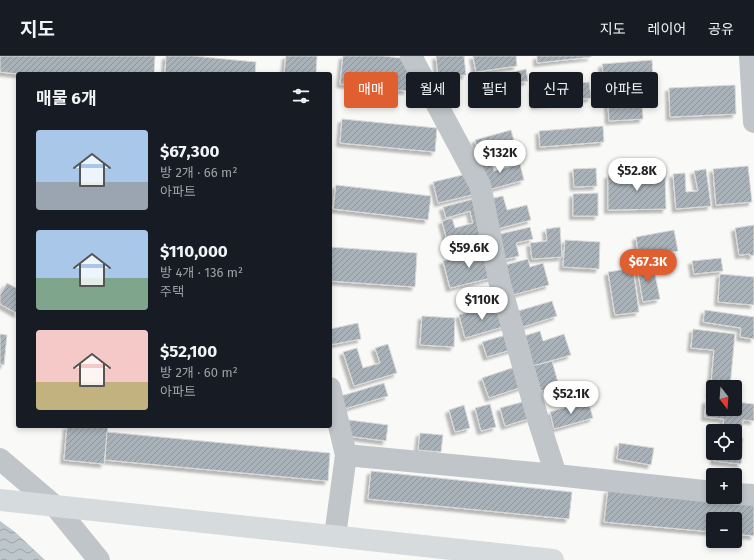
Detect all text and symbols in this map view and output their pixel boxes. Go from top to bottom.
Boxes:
text: 지도 [20,18,55,41]
text: 지도 [600,21,626,38]
text: 레이어 [648,21,686,38]
text: 공유 [708,21,734,38]
chip: 매매 [344,72,398,108]
chip: 월세 [406,72,460,108]
chip: 필터 [468,72,521,108]
chip: 신규 [529,72,583,108]
chip: 아파트 [591,72,658,108]
icon: filters [290,85,312,107]
text: 매물 6개 [36,88,97,109]
pin: $132K [472,140,528,174]
text: $67,300 [160,141,220,162]
text: $132K [483,145,517,160]
icon: home [68,146,116,194]
pin: $52.8K [604,158,670,192]
text: $52.8K [617,163,657,178]
text: 방 2개 · 66 m² [160,165,237,180]
text: 아파트 [160,184,196,199]
pin: $59.6K [436,235,502,269]
text: $59.6K [449,240,489,255]
text: $110,000 [160,241,228,262]
icon: home [68,246,116,294]
pin: $67.3K [615,249,681,283]
text: $67.3K [629,254,667,269]
text: 방 4개 · 136 m² [160,265,243,280]
text: 주택 [160,284,184,299]
pin: $110K [454,287,510,321]
text: $110K [465,292,499,307]
text: $52,100 [160,341,217,362]
icon: home [68,346,116,394]
text: 방 2개 · 60 m² [160,365,238,380]
north arrow [706,380,742,416]
map controls [706,380,742,548]
pin: $52.1K [538,381,604,415]
text: 아파트 [160,384,196,399]
text: $52.1K [553,386,589,401]
button: locate [706,424,742,460]
button: + [706,468,742,504]
button: − [706,512,742,548]

